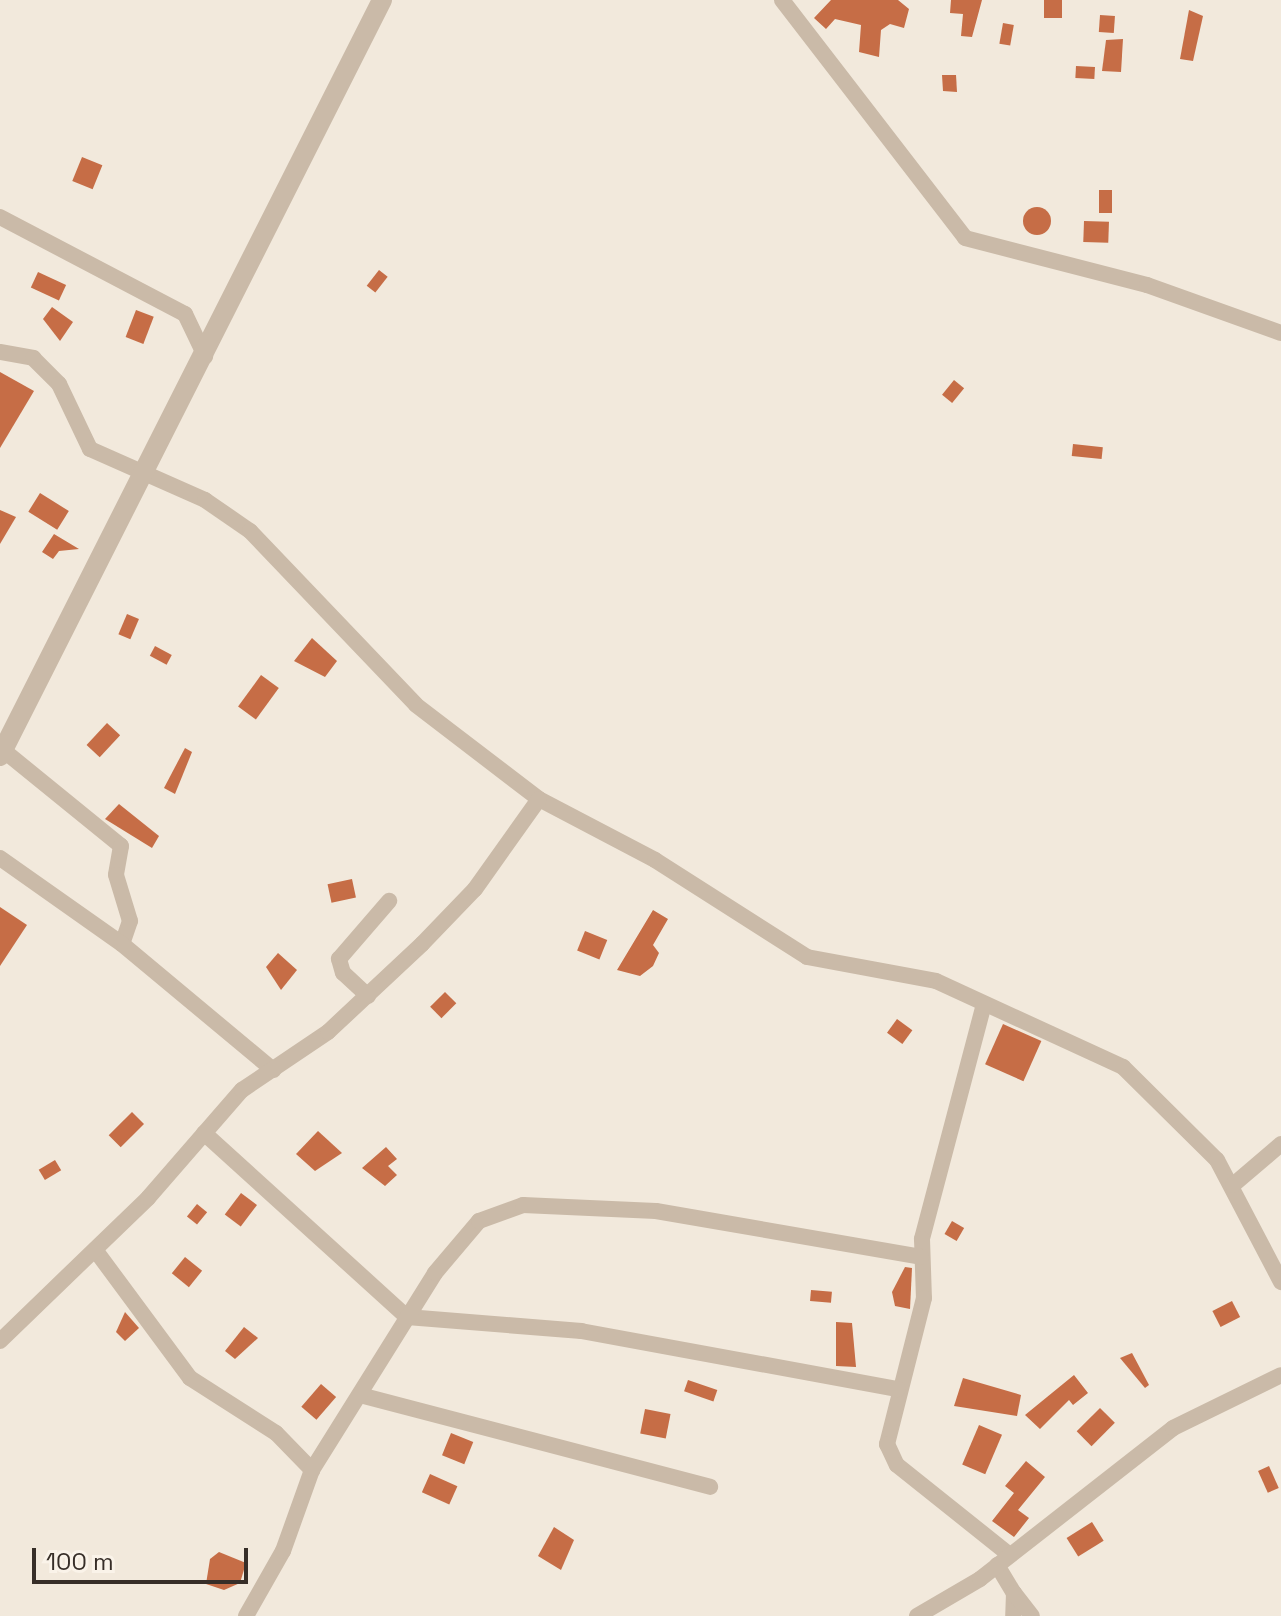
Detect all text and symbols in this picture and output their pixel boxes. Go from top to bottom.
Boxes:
scale bar [36,1532,252,1582]
text: 100 m [46,1546,114,1577]

